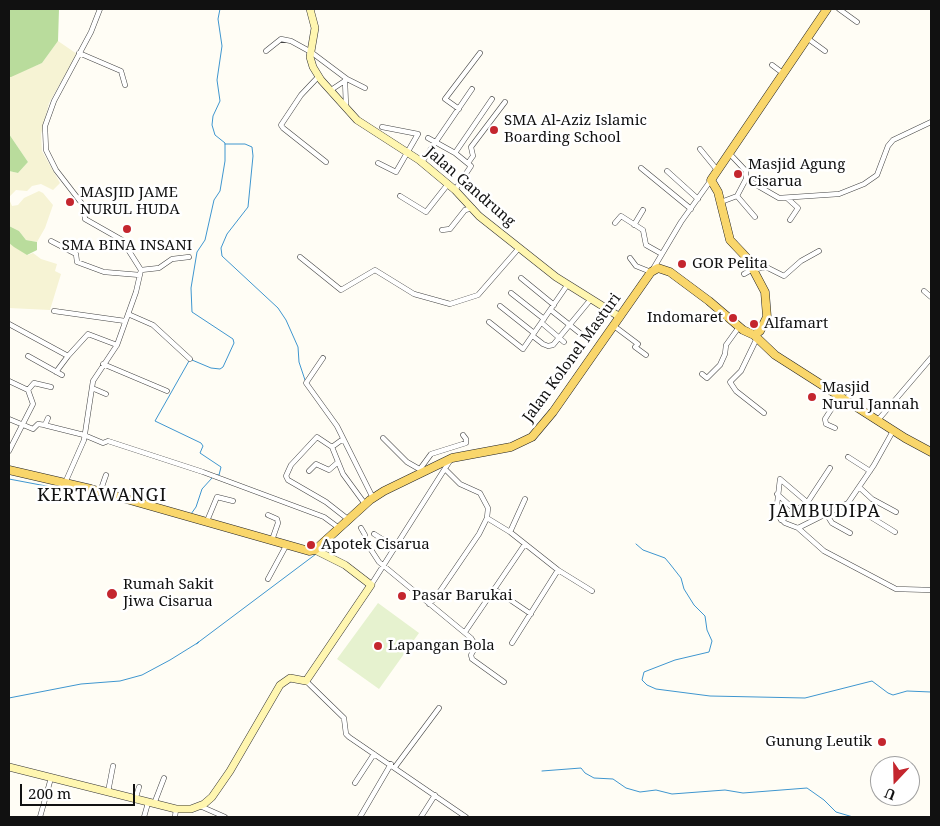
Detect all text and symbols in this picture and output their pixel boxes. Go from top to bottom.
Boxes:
place label: SMA Al-Aziz Islamic Boarding School [504,112,647,147]
marker: SMA Al-Aziz Islamic Boarding School [488,124,500,136]
street label: Jalan Gandrung [422,143,518,231]
place label: Masjid Agung Cisarua [748,156,845,191]
marker: Masjid Agung Cisarua [732,168,744,180]
place label: MASJID JAME NURUL HUDA [80,184,180,219]
marker: MASJID JAME NURUL HUDA [64,196,76,208]
marker: SMA BINA INSANI [121,223,133,235]
place label: SMA BINA INSANI [62,237,192,255]
place label: GOR Pelita [692,255,768,273]
marker: GOR Pelita [676,258,688,270]
street label: Jalan Kolonel Masturi [519,290,625,426]
place label: Indomaret [647,309,723,327]
marker: Indomaret [727,312,739,324]
place label: Alfamart [764,315,828,333]
marker: Alfamart [748,318,760,330]
place label: Masjid Nurul Jannah [822,379,919,414]
marker: Masjid Nurul Jannah [806,391,818,403]
district label: KERTAWANGI [36,485,168,507]
district label: JAMBUDIPA [768,501,882,523]
place label: Apotek Cisarua [321,536,430,554]
marker: Apotek Cisarua [305,539,317,551]
place label: Rumah Sakit Jiwa Cisarua [123,576,214,611]
marker: Rumah Sakit Jiwa Cisarua [105,587,119,601]
place label: Pasar Barukai [412,587,513,605]
marker: Pasar Barukai [396,590,408,602]
place label: Lapangan Bola [388,637,495,655]
marker: Lapangan Bola [372,640,384,652]
place label: Gunung Leutik [765,733,872,751]
marker: Gunung Leutik [876,736,888,748]
north arrow [870,756,920,806]
scale bar [22,774,138,806]
text: 200 m [28,783,71,803]
text: U [882,784,898,805]

